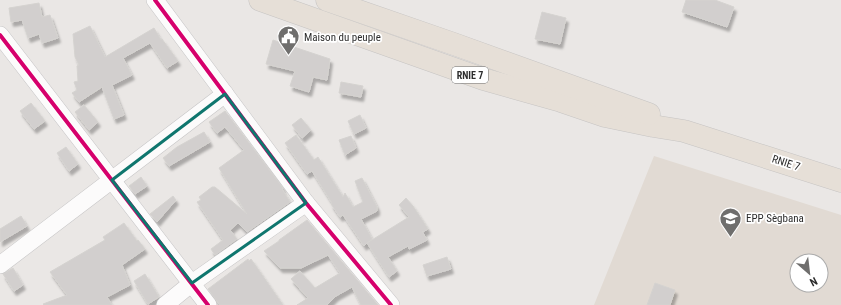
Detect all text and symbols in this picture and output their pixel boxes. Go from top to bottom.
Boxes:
public building icon: Maison du peuple [276,24,302,57]
place label: Maison du peuple [304,31,381,44]
road number: RNIE 7 [452,67,488,83]
street label: RNIE 7 [770,152,802,174]
school or university icon: EPP Sègbana [718,205,744,238]
place label: EPP Sègbana [746,212,804,225]
north arrow [789,253,829,293]
text: N [807,274,819,289]

